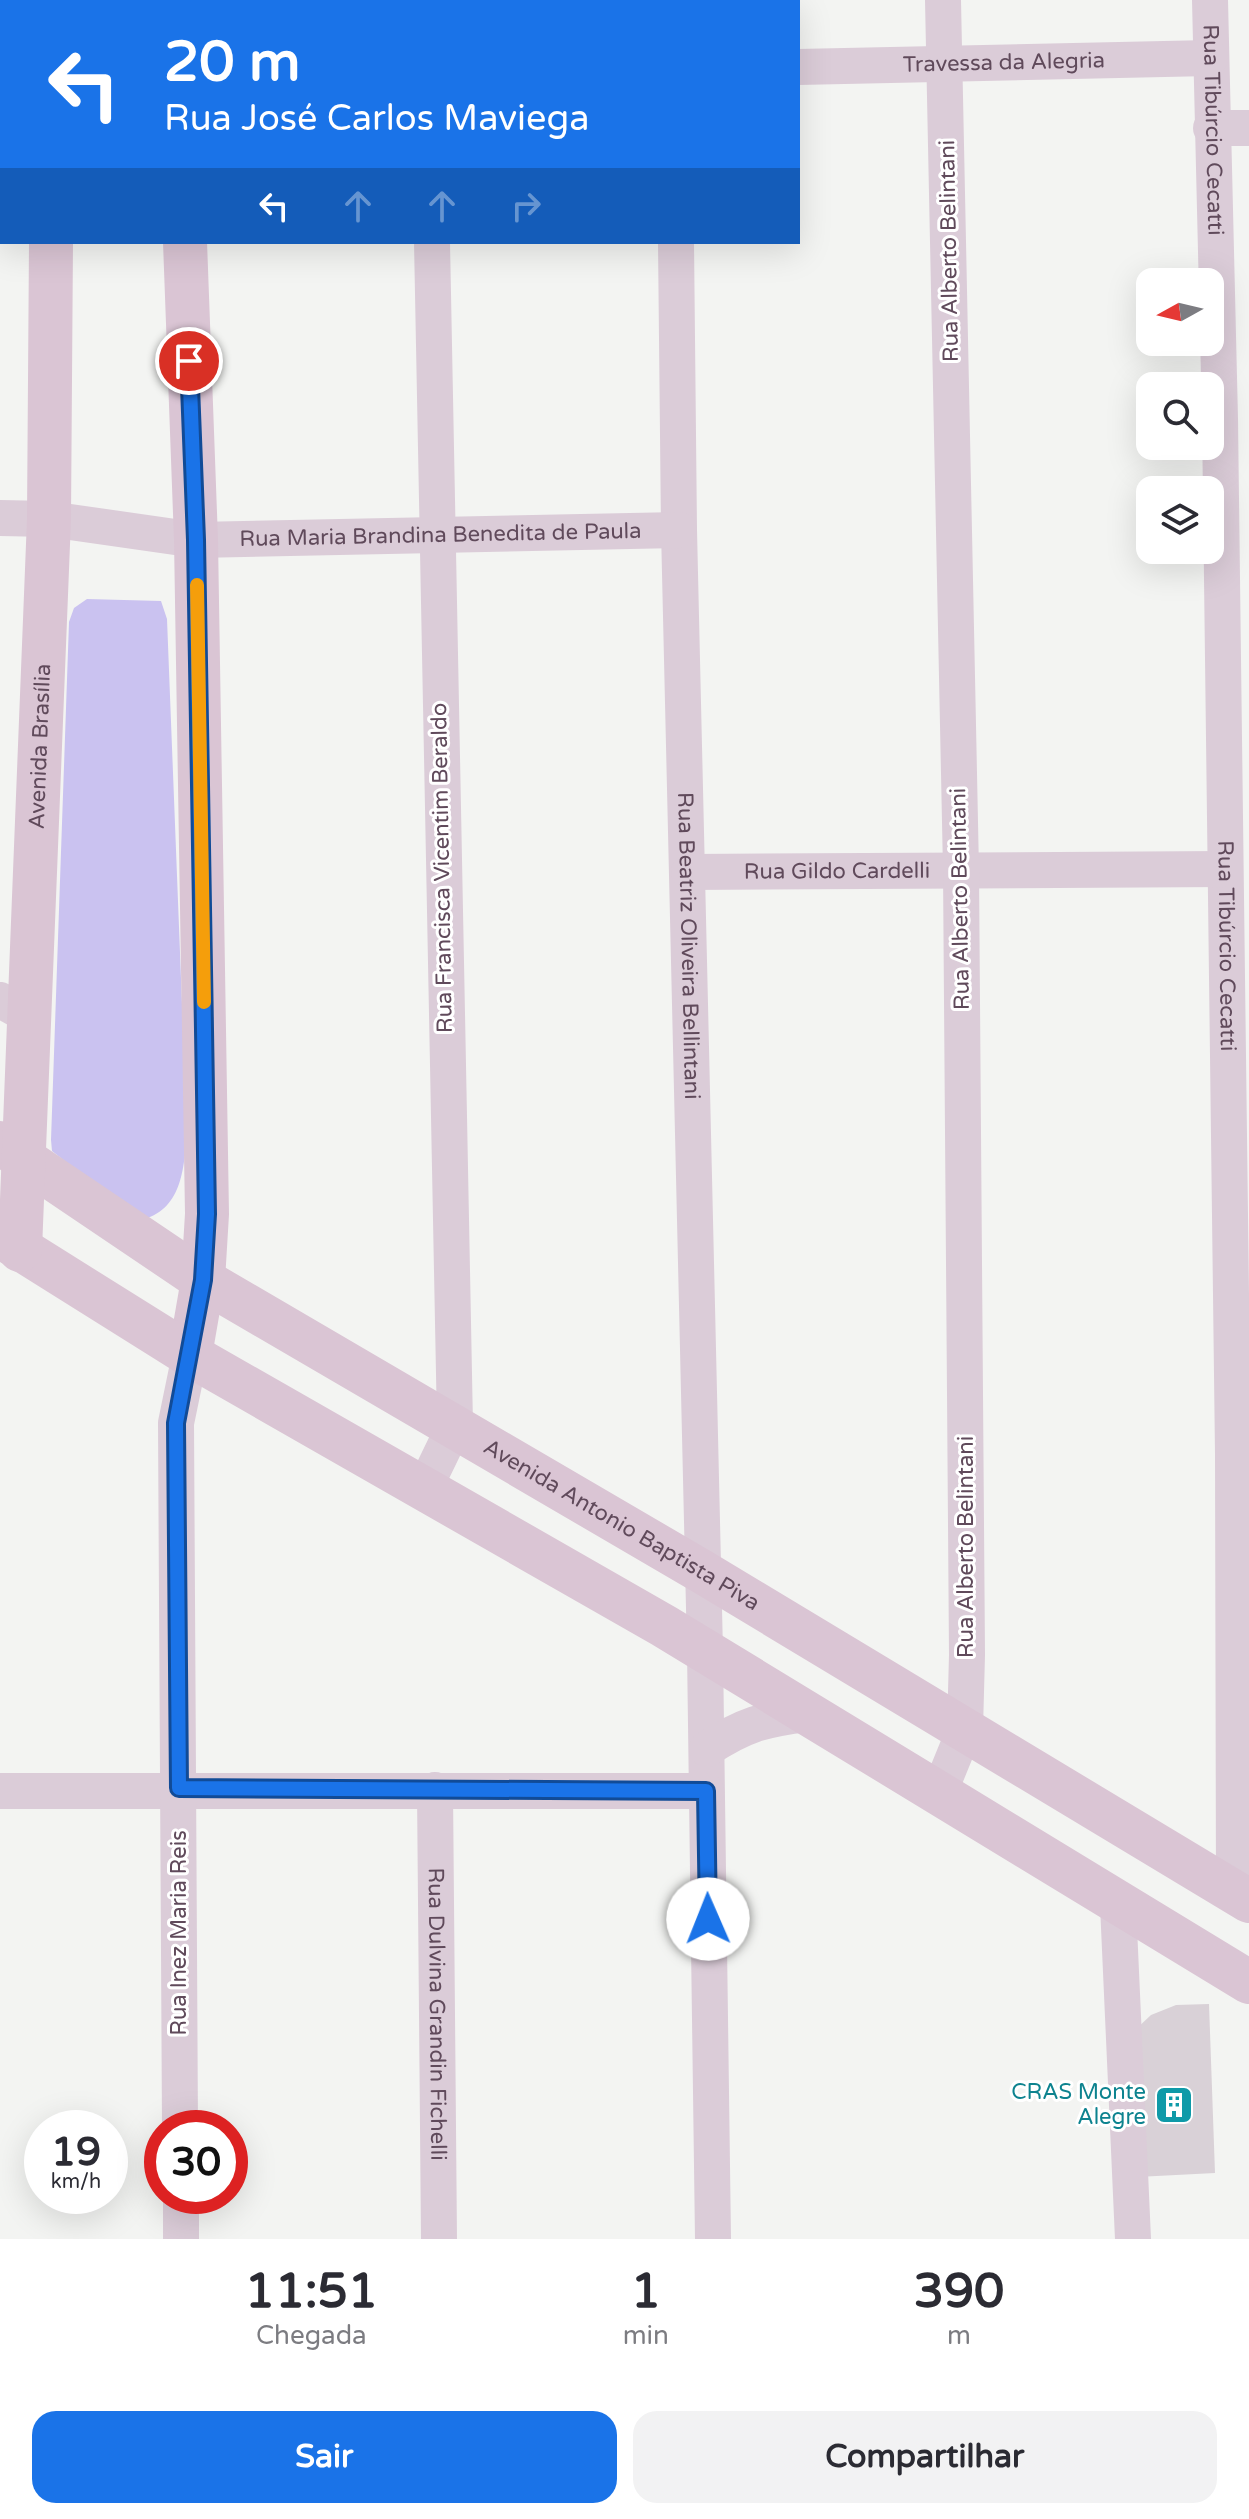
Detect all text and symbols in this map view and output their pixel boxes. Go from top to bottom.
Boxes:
street label: Rua Tibúrcio Cecatti [1198,24,1229,236]
text: 20 m [164,29,300,96]
icon: left [32,32,136,136]
street label: Travessa da Alegria [903,47,1105,78]
text: Rua José Carlos Maviega [164,97,589,140]
street label: Rua Alberto Belintani [934,140,964,362]
icon: left [252,184,296,228]
icon: ahead [336,184,380,228]
icon: ahead [420,184,464,228]
icon: right [504,184,548,228]
north arrow [1136,268,1224,356]
map controls [1136,268,1224,564]
pin [155,327,223,395]
icon: arrive [167,339,211,383]
button: search [1136,372,1224,460]
button: layers [1136,476,1224,564]
street label: Rua Maria Brandina Benedita de Paula [239,518,642,552]
street label: Avenida Brasília [24,663,56,830]
street label: Rua Francisca Vicentim Beraldo [426,703,458,1033]
street label: Rua Alberto Belintani [945,788,975,1010]
street label: Rua Beatriz Oliveira Bellintani [672,792,705,1100]
street label: Rua Tibúrcio Cecatti [1212,840,1241,1052]
street label: Rua Gildo Cardelli [744,858,930,885]
street label: Avenida Antonio Baptista Piva [479,1434,764,1616]
street label: Rua Alberto Belintani [953,1436,979,1658]
street label: Rua Inez Maria Reis [166,1830,192,2036]
street label: Rua Dulvina Grandin Fichelli [423,1867,451,2161]
position arrow [666,1877,750,1961]
place label: CRAS Monte Alegre [1011,2079,1146,2130]
building icon: CRAS Monte Alegre [1153,2084,1195,2126]
speed limit sign: 30 [144,2110,248,2214]
text: 19 [51,2128,101,2176]
text: km/h [51,2170,101,2194]
text: 11:51 [245,2263,378,2321]
text: 1 [631,2263,661,2321]
text: 390 [914,2263,1004,2321]
text: Chegada [256,2320,367,2351]
text: min [623,2320,669,2351]
text: m [947,2320,971,2351]
button: Sair [32,2411,617,2503]
button: Compartilhar [633,2411,1217,2503]

